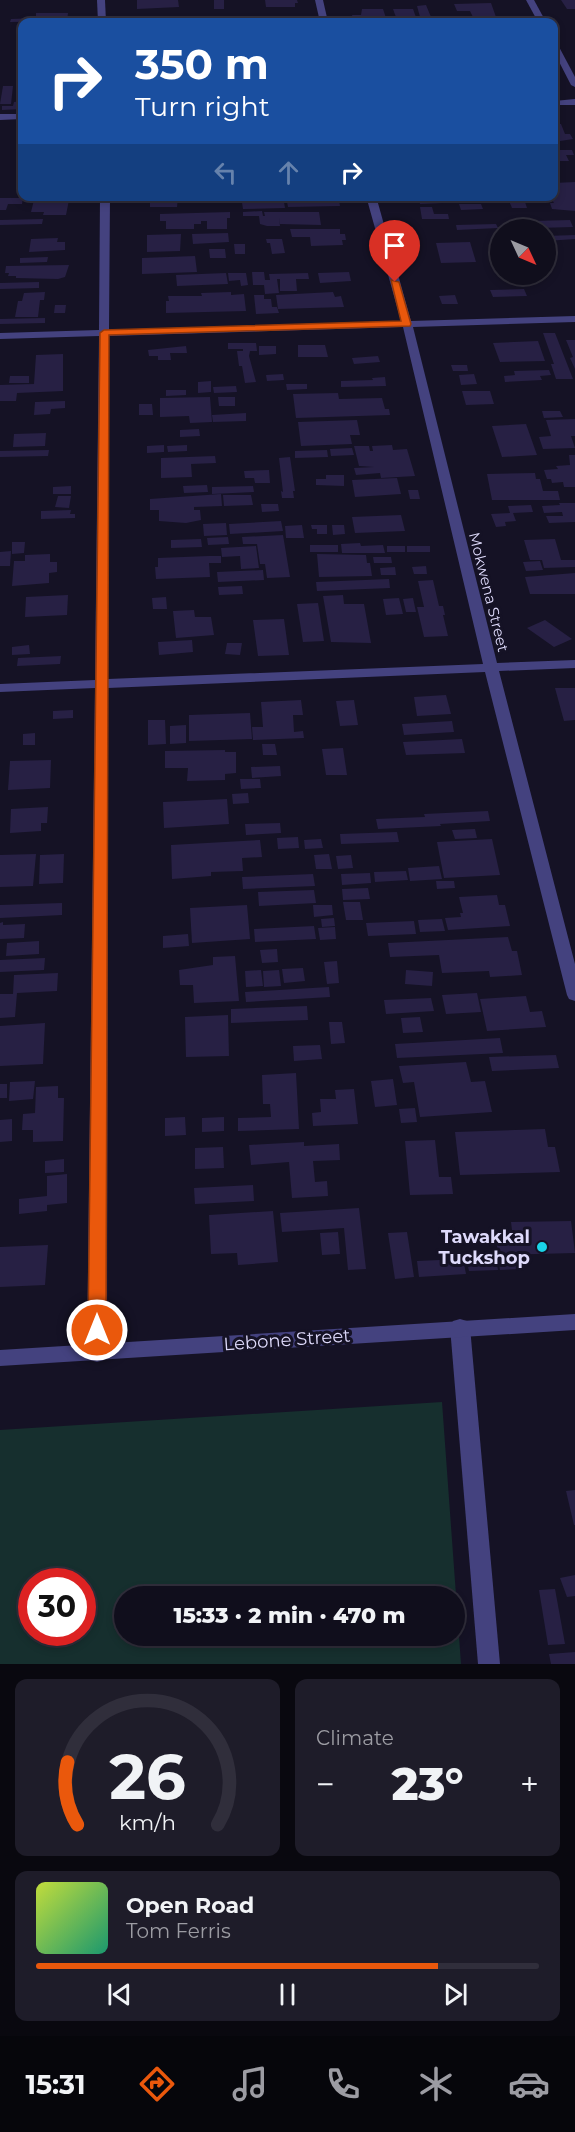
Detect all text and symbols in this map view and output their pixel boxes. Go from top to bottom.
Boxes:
text: 350 m [135,38,269,90]
icon: right [36,42,114,120]
text: Turn right [135,90,270,123]
icon: left [209,156,242,189]
icon: ahead [272,156,305,189]
icon: right [335,156,368,189]
north arrow [490,219,556,285]
map controls [490,219,556,285]
pin [369,220,420,282]
icon: arrive [378,229,411,262]
street label: Mokwena Street [465,530,513,654]
place label: Tawakkal Tuckshop [438,1226,530,1269]
marker: Tawakkal Tuckshop [535,1240,549,1254]
position arrow [65,1298,129,1362]
street label: Lebone Street [223,1325,351,1355]
speed limit sign: 30 [18,1568,96,1646]
text: 15:33 · 2 min · 470 m [174,1602,405,1629]
text: Climate [316,1726,394,1750]
text: 26 [109,1739,186,1815]
text: 23° [391,1756,464,1811]
text: − [316,1764,335,1804]
text: + [520,1764,539,1804]
text: km/h [119,1809,176,1835]
text: Open Road [126,1892,254,1919]
text: Tom Ferris [126,1919,231,1943]
icon: previous [103,1978,136,2011]
icon: pause [271,1978,304,2011]
icon: next [439,1978,472,2011]
icon: directions [136,2063,178,2105]
icon: music [229,2063,271,2105]
icon: phone [322,2063,364,2105]
icon: climate [415,2063,457,2105]
icon: car [508,2063,550,2105]
text: 15:31 [25,2068,86,2101]

